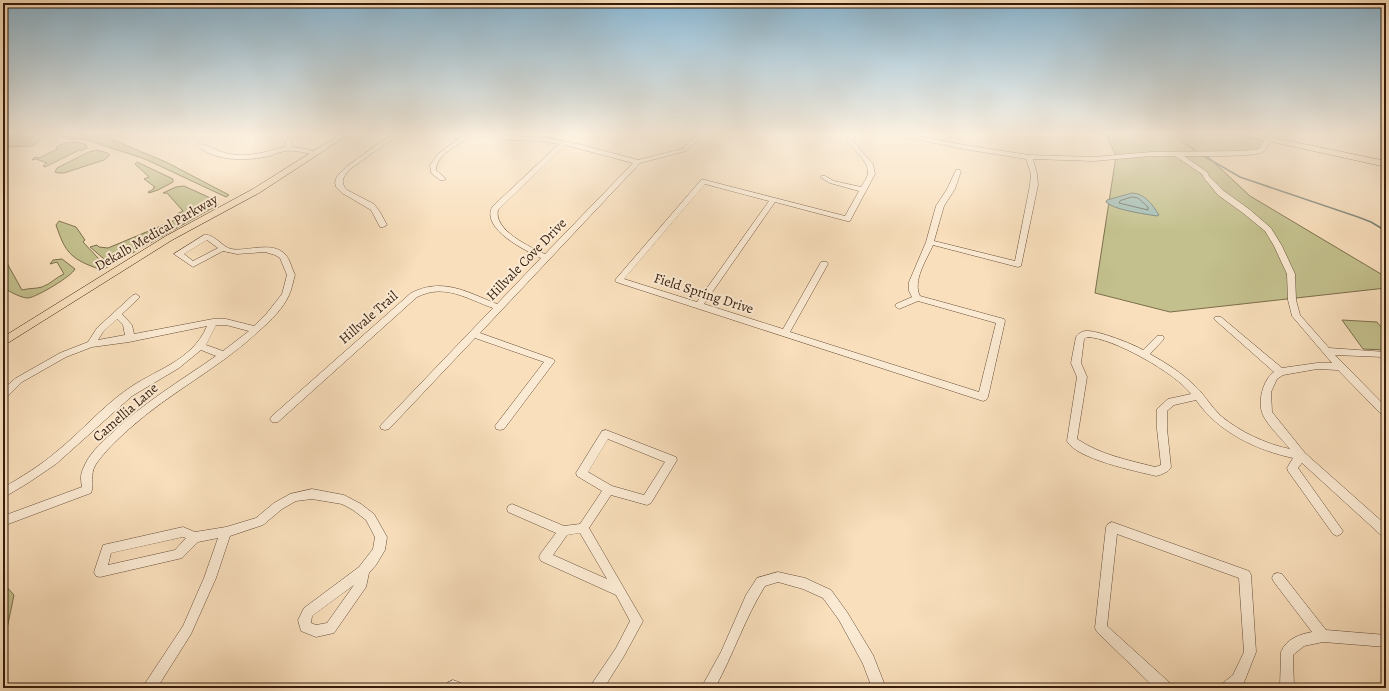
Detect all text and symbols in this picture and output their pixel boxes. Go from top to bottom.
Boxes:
street label: Dekalb Medical Parkway [91,189,222,275]
street label: Hillvale Cove Drive [482,214,571,305]
street label: Field Spring Drive [652,268,756,319]
street label: Hillvale Trail [335,286,402,348]
street label: Camellia Lane [89,379,162,446]

